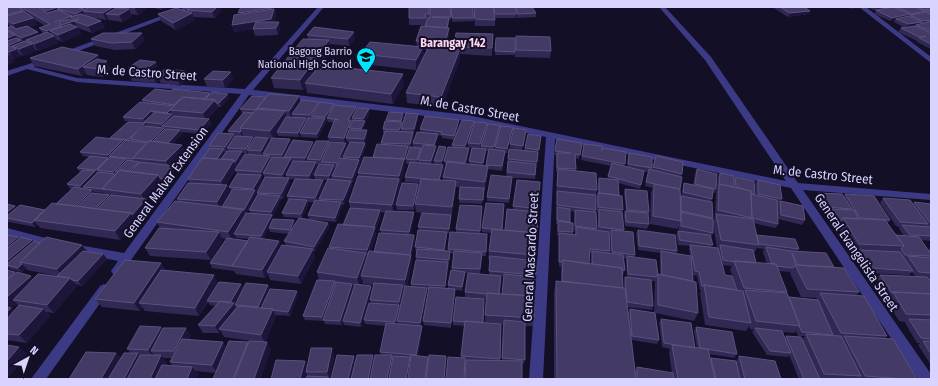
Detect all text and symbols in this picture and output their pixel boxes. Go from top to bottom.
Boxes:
district label: Barangay 142 [420,36,486,50]
place label: Bagong Barrio National High School [258,45,352,71]
school or university icon: Bagong Barrio National High School [355,46,377,74]
street label: M. de Castro Street [97,62,198,84]
street label: M. de Castro Street [419,92,521,125]
street label: General Malvar Extension [120,124,211,241]
street label: M. de Castro Street [772,162,874,187]
street label: General Mascardo Street [520,191,541,322]
street label: General Evangelista Street [812,191,902,315]
north arrow [8,338,48,378]
text: N [27,344,41,358]

